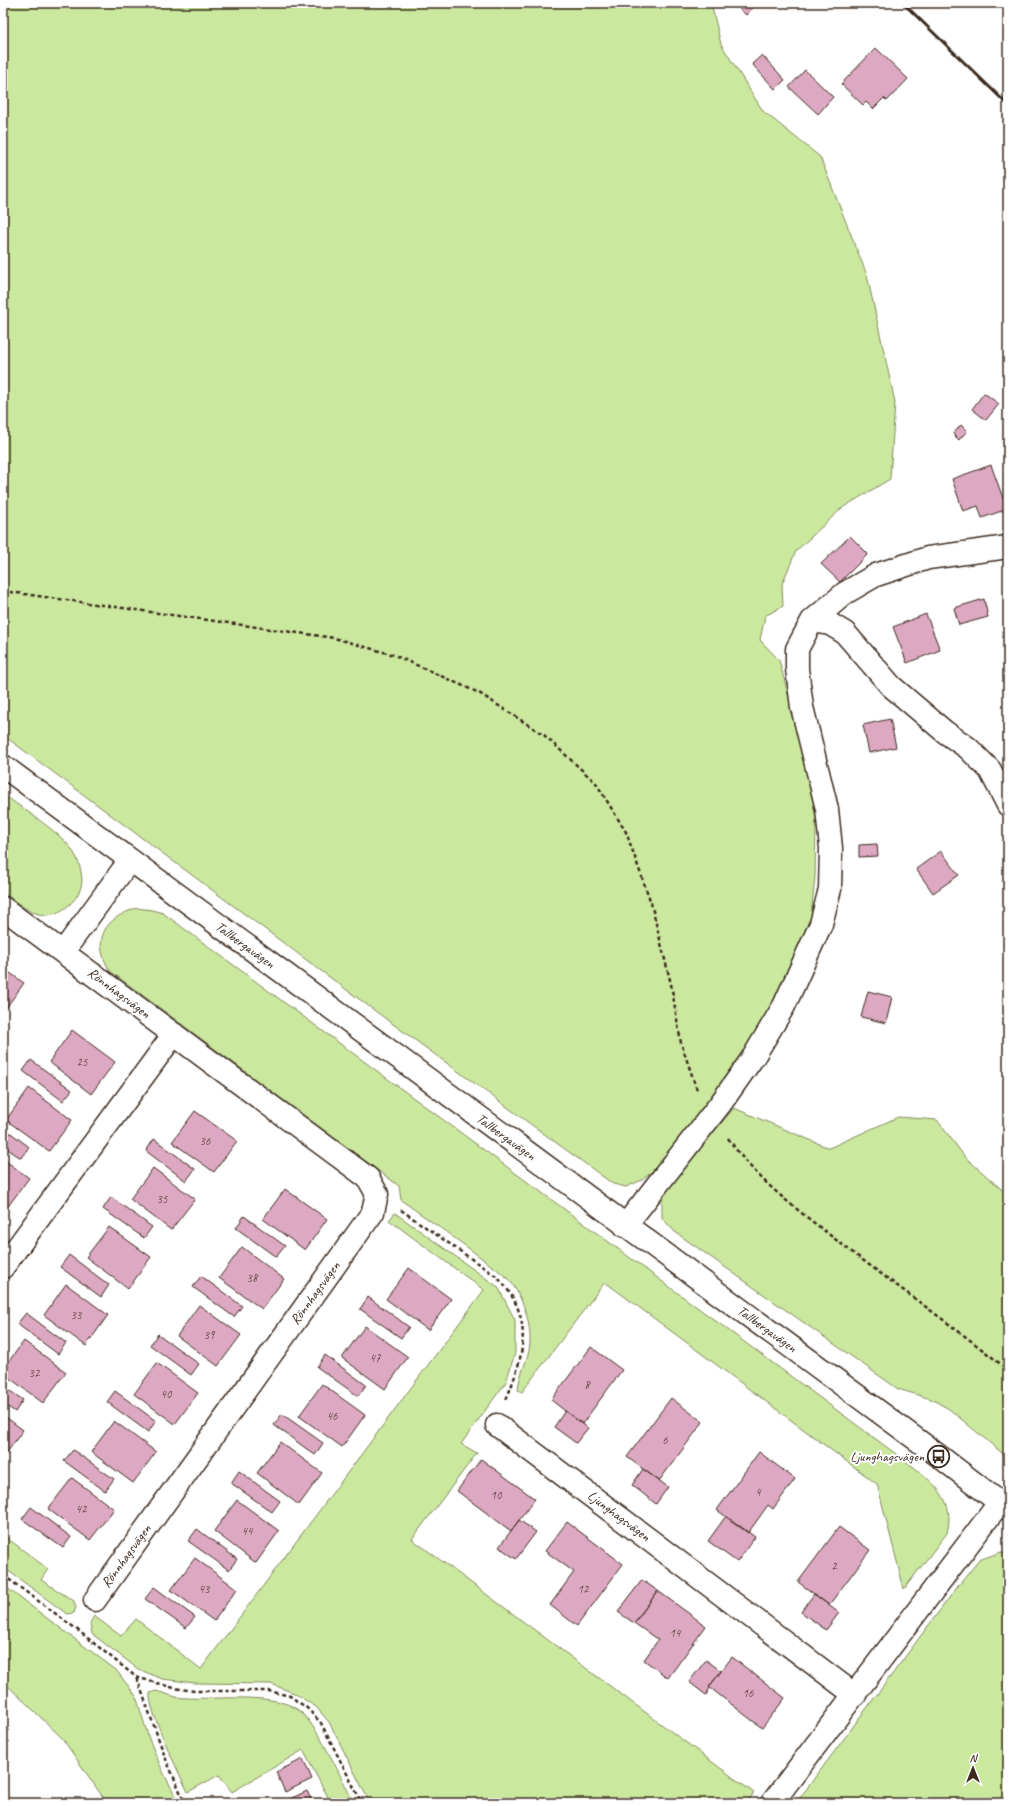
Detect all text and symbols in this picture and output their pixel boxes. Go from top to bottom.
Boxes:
street label: Tallbergavägen [212,918,278,973]
street label: Rönnhagsvägen [84,964,154,1022]
house number: 25 [77,1054,88,1070]
street label: Tallbergavägen [473,1110,539,1165]
house number: 36 [200,1133,211,1149]
house number: 35 [157,1191,168,1207]
street label: Rönnhagsvägen [286,1258,344,1328]
house number: 38 [247,1270,259,1286]
street label: Tallbergavägen [734,1302,800,1357]
house number: 33 [71,1307,83,1323]
house number: 39 [204,1327,216,1343]
house number: 47 [370,1350,381,1366]
house number: 32 [29,1365,41,1381]
house number: 8 [584,1377,591,1393]
house number: 40 [161,1386,173,1402]
house number: 46 [327,1408,338,1424]
house number: 6 [662,1432,668,1448]
bus stop icon: Ljunghagsvägen [926,1443,952,1469]
place label: Ljunghagsvägen [850,1448,925,1465]
house number: 4 [755,1484,762,1500]
house number: 10 [491,1487,503,1503]
street label: Ljunghagsvägen [584,1487,654,1545]
house number: 42 [76,1501,88,1517]
street label: Rönnhagsvägen [97,1521,155,1591]
house number: 44 [242,1523,254,1539]
house number: 2 [831,1558,838,1574]
house number: 43 [199,1581,211,1597]
house number: 12 [578,1581,590,1597]
house number: 14 [670,1625,682,1641]
house number: 16 [743,1685,754,1701]
north arrow [953,1748,993,1788]
text: N [970,1751,979,1765]

